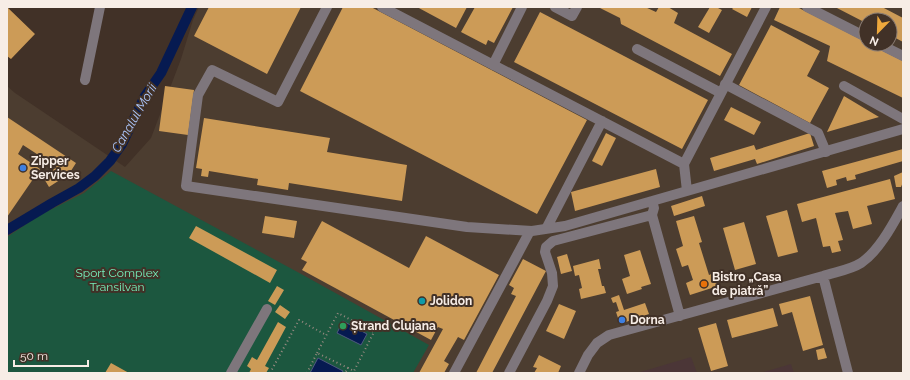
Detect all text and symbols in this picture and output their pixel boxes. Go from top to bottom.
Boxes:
north arrow [858,12,898,52]
text: N [868,33,881,48]
water label: Canalul Morii [108,80,160,155]
place label: Zipper Services [31,154,80,182]
marker: Zipper Services [18,163,28,173]
park label: Sport Complex Transilvan [75,266,159,294]
place label: Bistro „Casa de piatră” [712,270,782,298]
marker: Bistro „Casa de piatră” [699,279,709,289]
place label: Jolidon [430,294,472,308]
marker: Jolidon [417,296,427,306]
place label: Dorna [630,313,665,327]
marker: Dorna [617,315,627,325]
place label: Ștrand Clujana [351,319,436,333]
marker: Ștrand Clujana [338,321,348,331]
scale bar [14,342,88,368]
text: 50 m [20,349,48,363]

